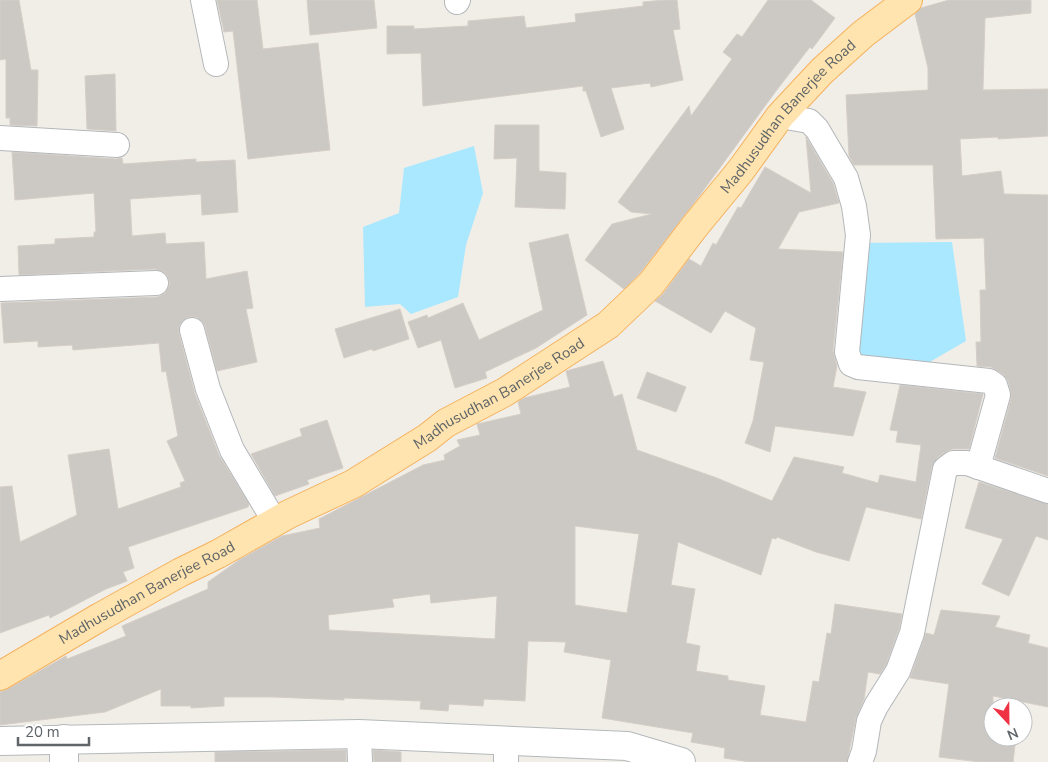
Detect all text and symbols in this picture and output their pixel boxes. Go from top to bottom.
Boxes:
street label: Madhusudhan Banerjee Road [716,35,860,198]
street label: Madhusudhan Banerjee Road [410,333,588,454]
street label: Madhusudhan Banerjee Road [55,536,239,649]
north arrow [983,697,1033,747]
scale bar [18,714,89,746]
text: 20 m [25,722,60,742]
text: N [1004,723,1021,744]

